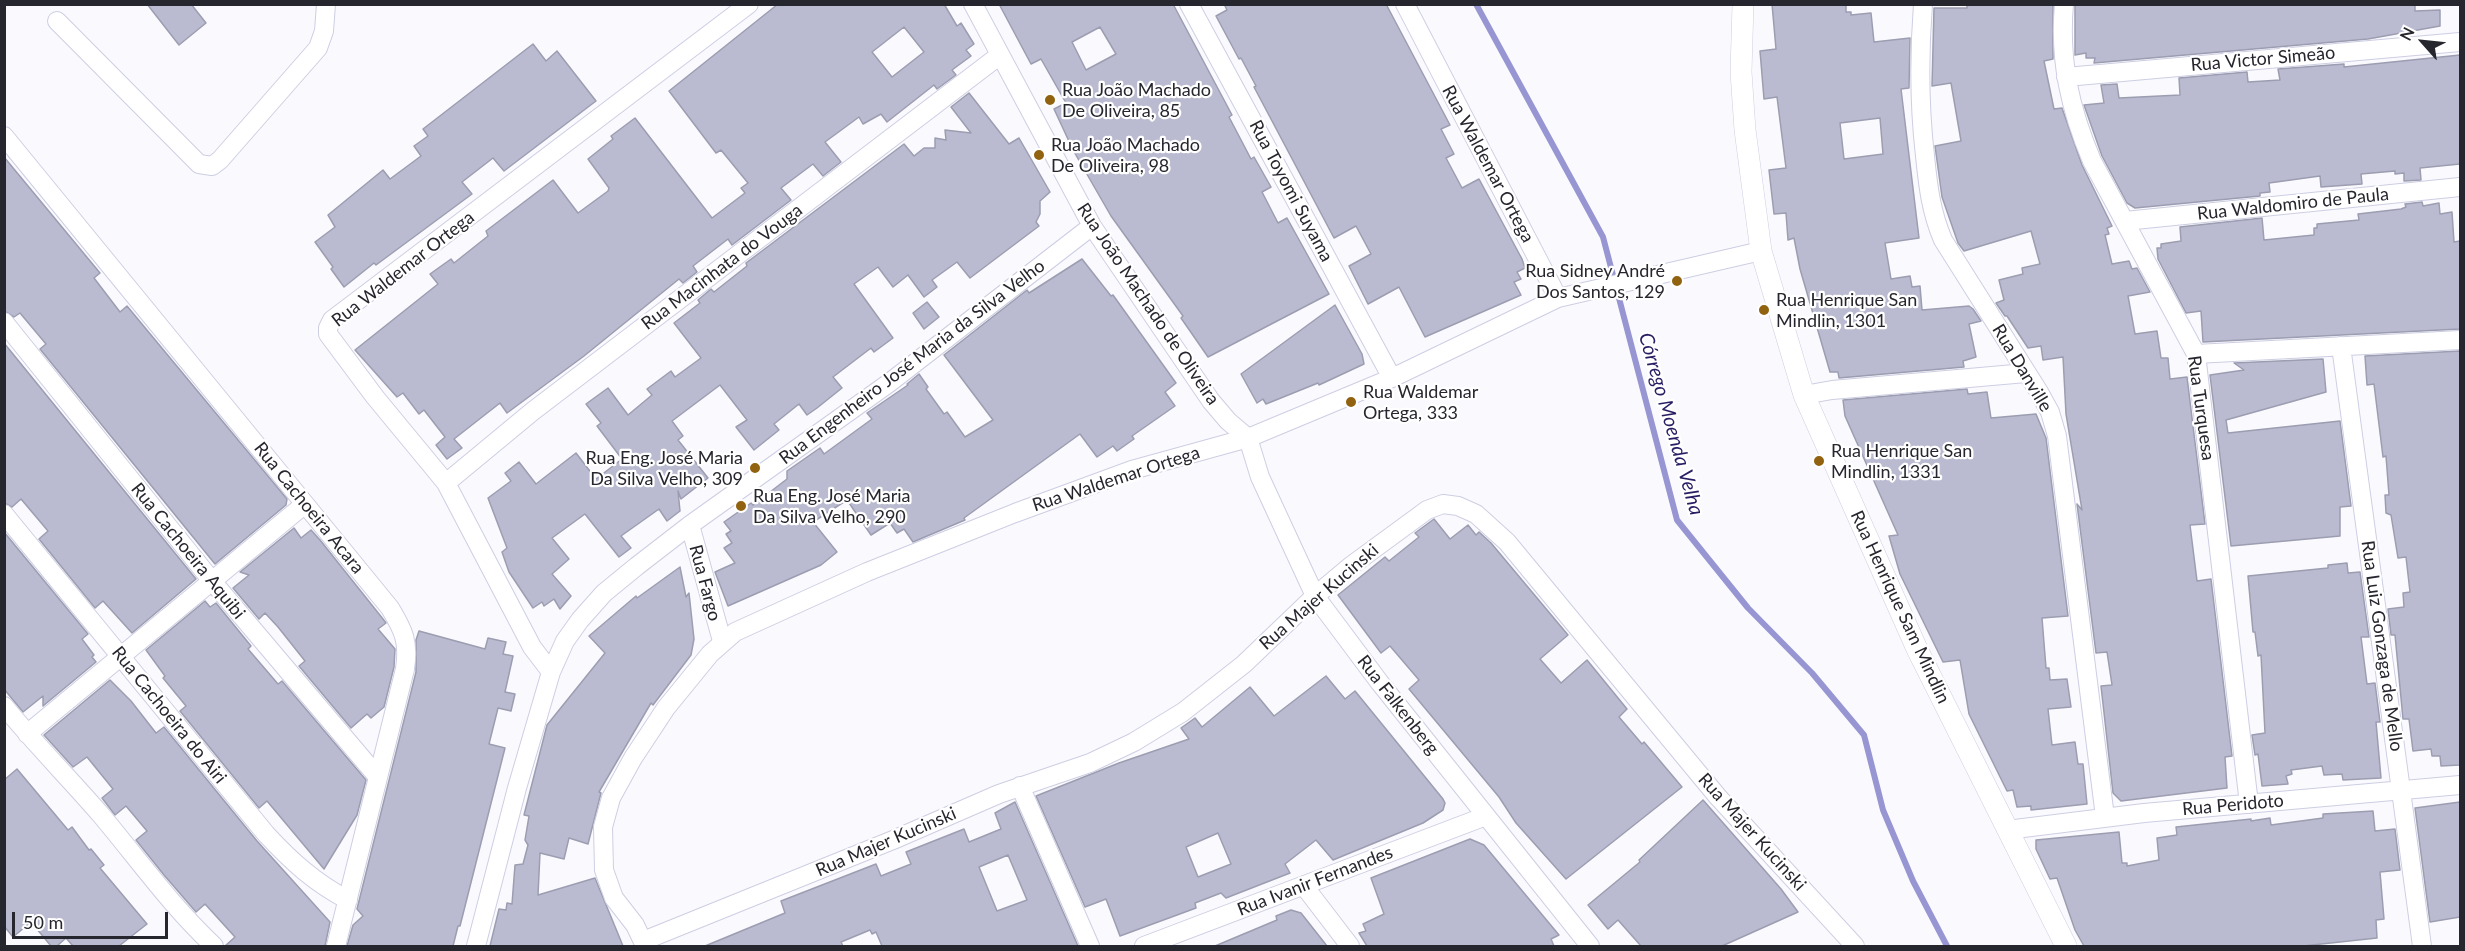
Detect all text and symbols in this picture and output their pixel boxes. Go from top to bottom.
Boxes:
north arrow [2393,12,2453,72]
text: N [2395,24,2418,43]
street label: Rua Victor Simeão [2190,42,2336,76]
place label: Rua João Machado De Oliveira, 85 [1062,79,1211,122]
street label: Rua Waldemar Ortega [1437,82,1539,246]
marker: Rua João Machado De Oliveira, 85 [1043,93,1057,107]
street label: Rua Toyomi Suyama [1245,117,1337,265]
place label: Rua João Machado De Oliveira, 98 [1051,134,1200,176]
marker: Rua João Machado De Oliveira, 98 [1032,148,1046,162]
street label: Rua Waldomiro de Paula [2196,183,2390,225]
street label: Rua Macinhata do Vouga [637,199,807,335]
street label: Rua João Machado de Oliveira [1072,199,1224,409]
street label: Rua Waldemar Ortega [327,207,479,331]
street label: Rua Engenheiro José Maria da Silva Velho [775,255,1049,469]
place label: Rua Sidney André Dos Santos, 129 [1525,260,1665,302]
marker: Rua Sidney André Dos Santos, 129 [1670,274,1684,288]
place label: Rua Henrique San Mindlin, 1301 [1776,289,1917,332]
marker: Rua Henrique San Mindlin, 1301 [1757,303,1771,317]
street label: Rua Danville [1987,320,2057,416]
water label: Córrego Moenda Velha [1633,330,1709,518]
street label: Rua Turquesa [2183,354,2219,462]
place label: Rua Waldemar Ortega, 333 [1363,381,1478,424]
marker: Rua Waldemar Ortega, 333 [1344,395,1358,409]
street label: Rua Cachoeira Acara [249,438,369,578]
place label: Rua Henrique San Mindlin, 1331 [1831,440,1972,482]
street label: Rua Waldemar Ortega [1030,442,1202,516]
place label: Rua Eng. José Maria Da Silva Velho, 309 [586,447,743,490]
marker: Rua Henrique San Mindlin, 1331 [1812,454,1826,468]
marker: Rua Eng. José Maria Da Silva Velho, 309 [748,461,762,475]
street label: Rua Cachoeira Aquibi [126,479,250,623]
place label: Rua Eng. José Maria Da Silva Velho, 290 [753,485,910,528]
marker: Rua Eng. José Maria Da Silva Velho, 290 [734,499,748,513]
street label: Rua Henrique Sam Mindlin [1846,507,1954,707]
street label: Rua Majer Kucinski [1255,539,1383,655]
street label: Rua Luiz Gonzaga de Mello [2357,539,2407,753]
street label: Rua Fargo [684,542,726,624]
street label: Rua Cachoeira do Airi [107,642,231,788]
street label: Rua Falkenberg [1353,651,1443,759]
street label: Rua Majer Kucinski [1694,769,1810,895]
street label: Rua Peridoto [2181,790,2285,820]
street label: Rua Majer Kucinski [812,803,960,881]
street label: Rua Ivanir Fernandes [1234,841,1396,921]
scale bar [15,900,171,938]
text: 50 m [23,911,63,933]

